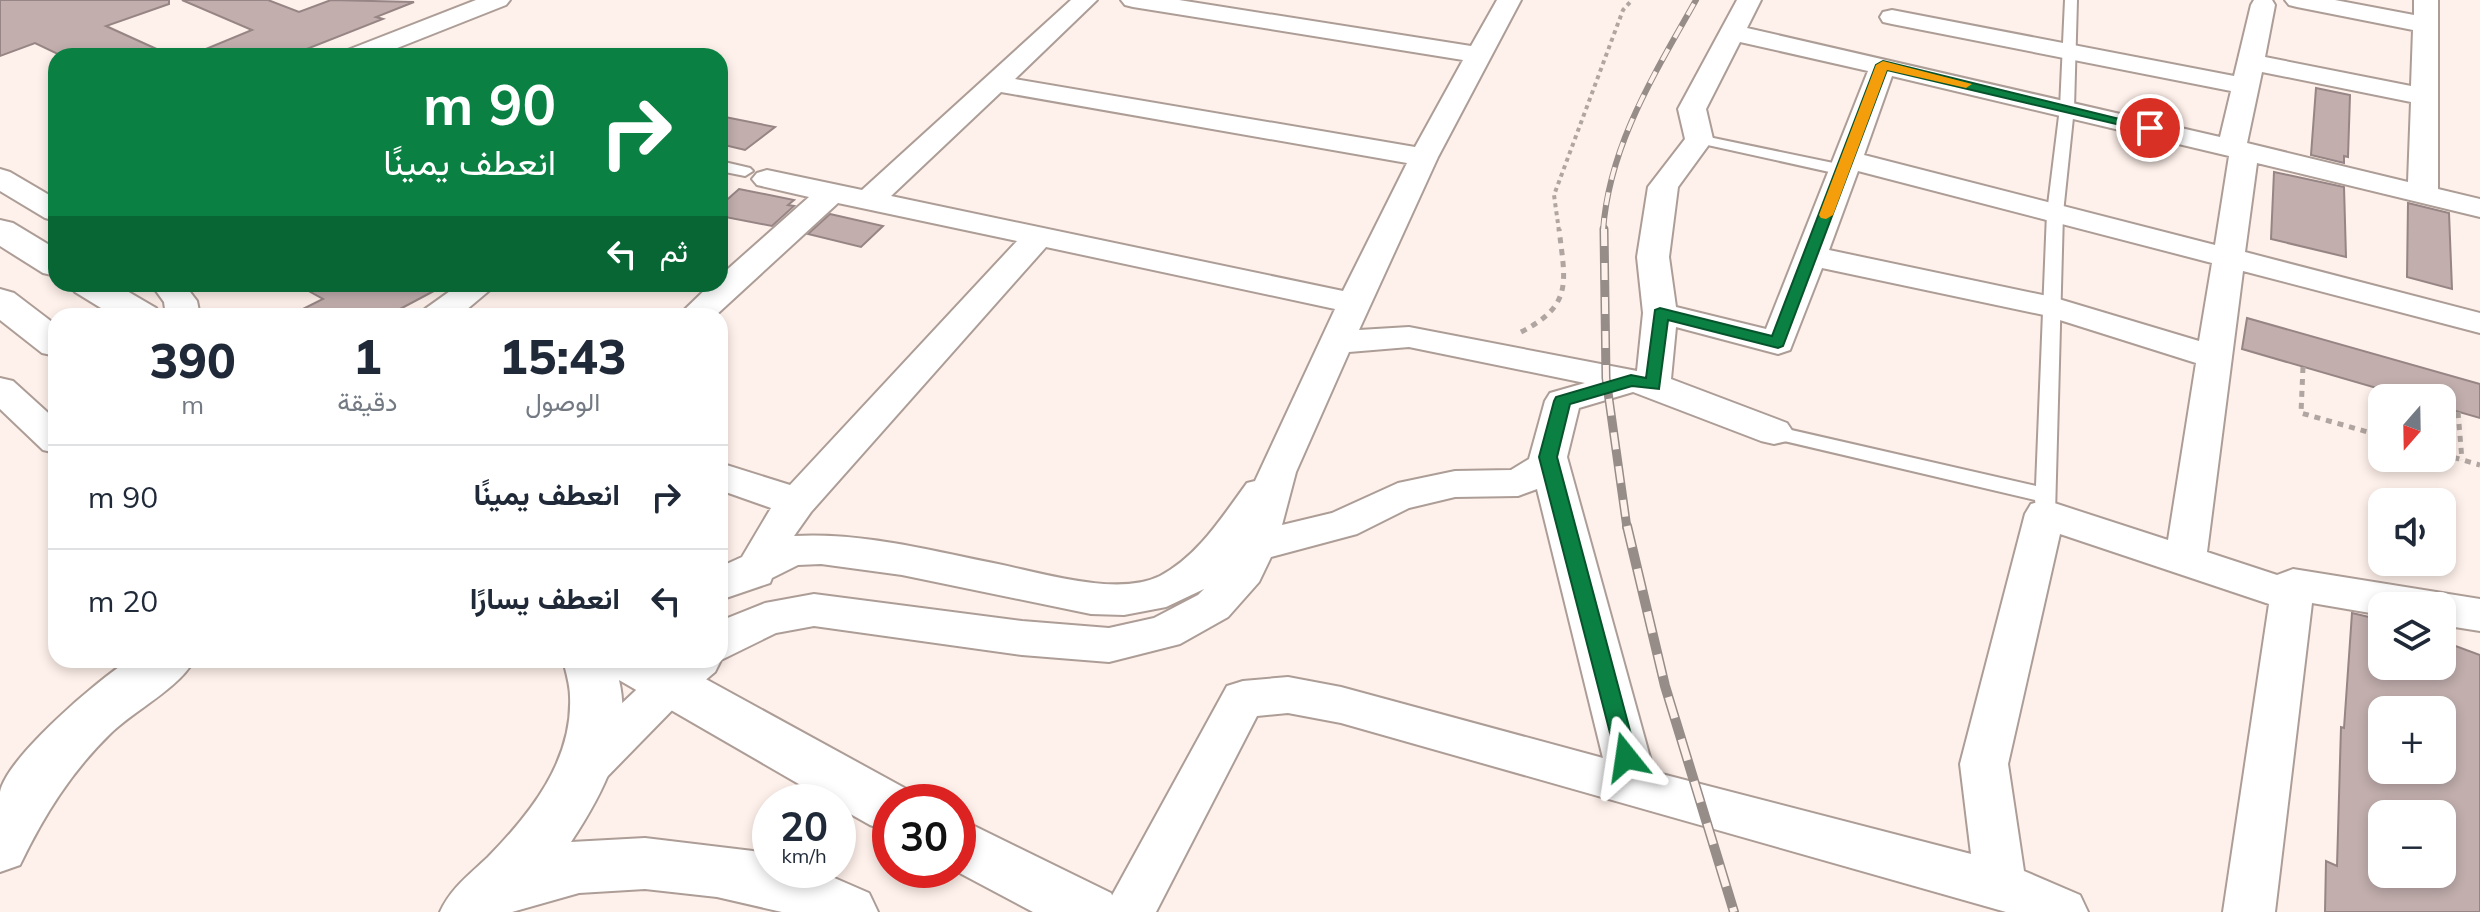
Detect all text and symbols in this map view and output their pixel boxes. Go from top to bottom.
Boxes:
text: 90 m [423,69,556,139]
icon: right [584,80,688,184]
pin [2116,94,2184,162]
icon: arrive [2128,106,2172,150]
text: انعطف يمينًا [383,139,556,184]
icon: left [600,232,644,276]
text: ثم [660,232,688,270]
text: 1 [353,326,382,386]
text: 15:43 [499,326,627,386]
text: 390 [149,330,236,390]
north arrow [2368,384,2456,472]
map controls [2368,384,2456,888]
text: دقيقة [337,385,397,418]
text: الوصول [525,385,600,418]
text: m [181,388,204,421]
text: انعطف يمينًا [474,475,620,513]
icon: right [644,475,688,519]
text: 90 m [88,478,158,516]
button: sound [2368,488,2456,576]
text: انعطف يسارًا [470,579,620,617]
icon: left [644,579,688,623]
text: 20 m [88,582,158,620]
button: layers [2368,592,2456,680]
button: + [2368,696,2456,784]
position arrow [1584,715,1668,799]
speed limit sign: 30 [872,784,976,888]
button: − [2368,800,2456,888]
text: 20 [780,801,828,851]
text: km/h [781,843,827,868]

